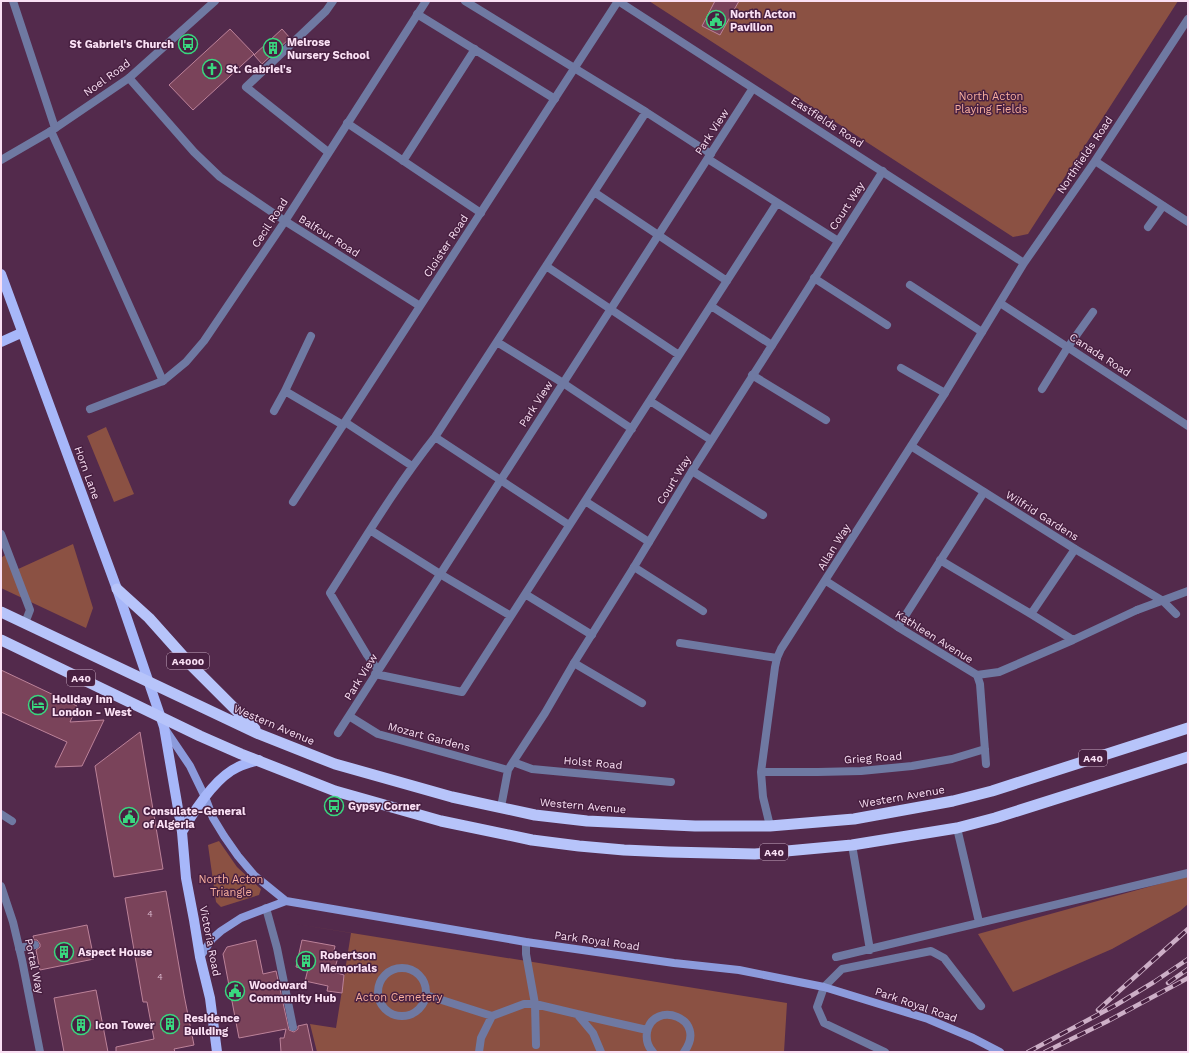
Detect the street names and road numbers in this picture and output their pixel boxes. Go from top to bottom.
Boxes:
street label: Noel Road [81,57,133,99]
street label: Eastfields Road [788,94,866,150]
street label: Park View [692,107,732,157]
street label: Northfields Road [1054,114,1116,196]
street label: Court Way [827,179,868,233]
street label: Cecil Road [249,196,291,250]
street label: Balfour Road [296,212,362,260]
street label: Cloister Road [421,212,471,280]
street label: Canada Road [1067,330,1133,380]
street label: Park View [516,379,556,429]
street label: Horn Lane [71,445,103,501]
street label: Court Way [654,453,694,507]
street label: Wilfrid Gardens [1003,488,1081,544]
street label: Allan Way [815,521,854,573]
street label: Kathleen Avenue [893,608,975,666]
street label: Park View [342,651,380,703]
road number: A4000 [167,653,209,669]
road number: A40 [67,670,95,686]
street label: Western Avenue [232,702,316,748]
street label: Mozart Gardens [386,720,472,754]
street label: Grieg Road [844,749,902,767]
road number: A40 [1079,750,1107,766]
street label: Holst Road [563,754,623,772]
street label: Western Avenue [858,783,946,811]
street label: Western Avenue [539,796,627,816]
road number: A40 [760,844,788,860]
street label: Victoria Road [197,905,223,977]
street label: Park Royal Road [553,929,641,953]
street label: Portal Way [22,937,46,995]
street label: Park Royal Road [873,985,959,1025]

